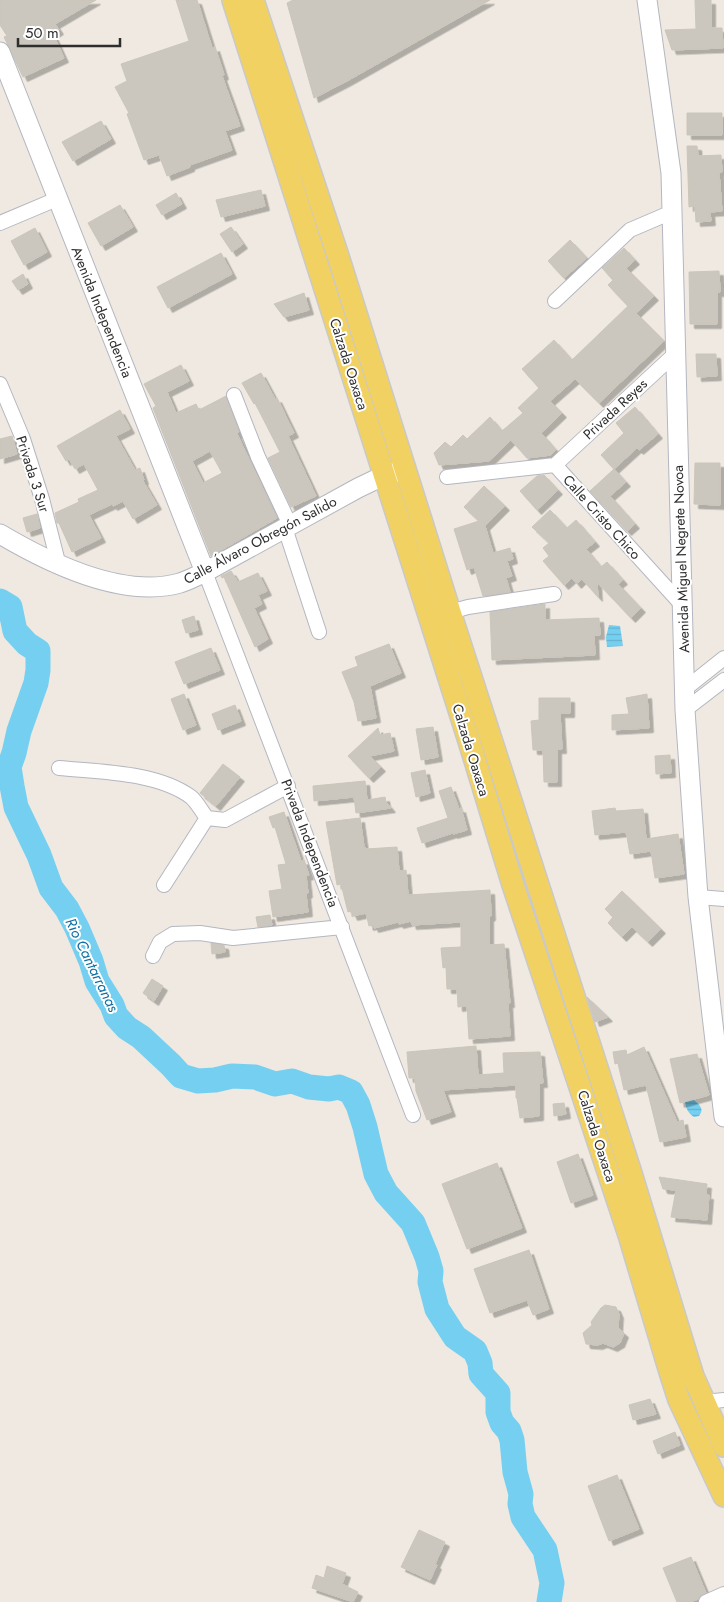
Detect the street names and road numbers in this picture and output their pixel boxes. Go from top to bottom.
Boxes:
street label: Avenida Independencia [67,243,137,381]
street label: Calzada Oaxaca [325,316,373,412]
street label: Privada Reyes [578,374,652,444]
street label: Privada 3 Sur [11,433,55,515]
street label: Avenida Miguel Negrete Novoa [668,465,694,653]
street label: Calle Cristo Chico [558,470,646,564]
street label: Calle Álvaro Obregón Salido [180,491,340,589]
street label: Calzada Oaxaca [447,701,495,799]
street label: Privada Independencia [276,776,344,910]
street label: Calzada Oaxaca [573,1088,621,1184]

